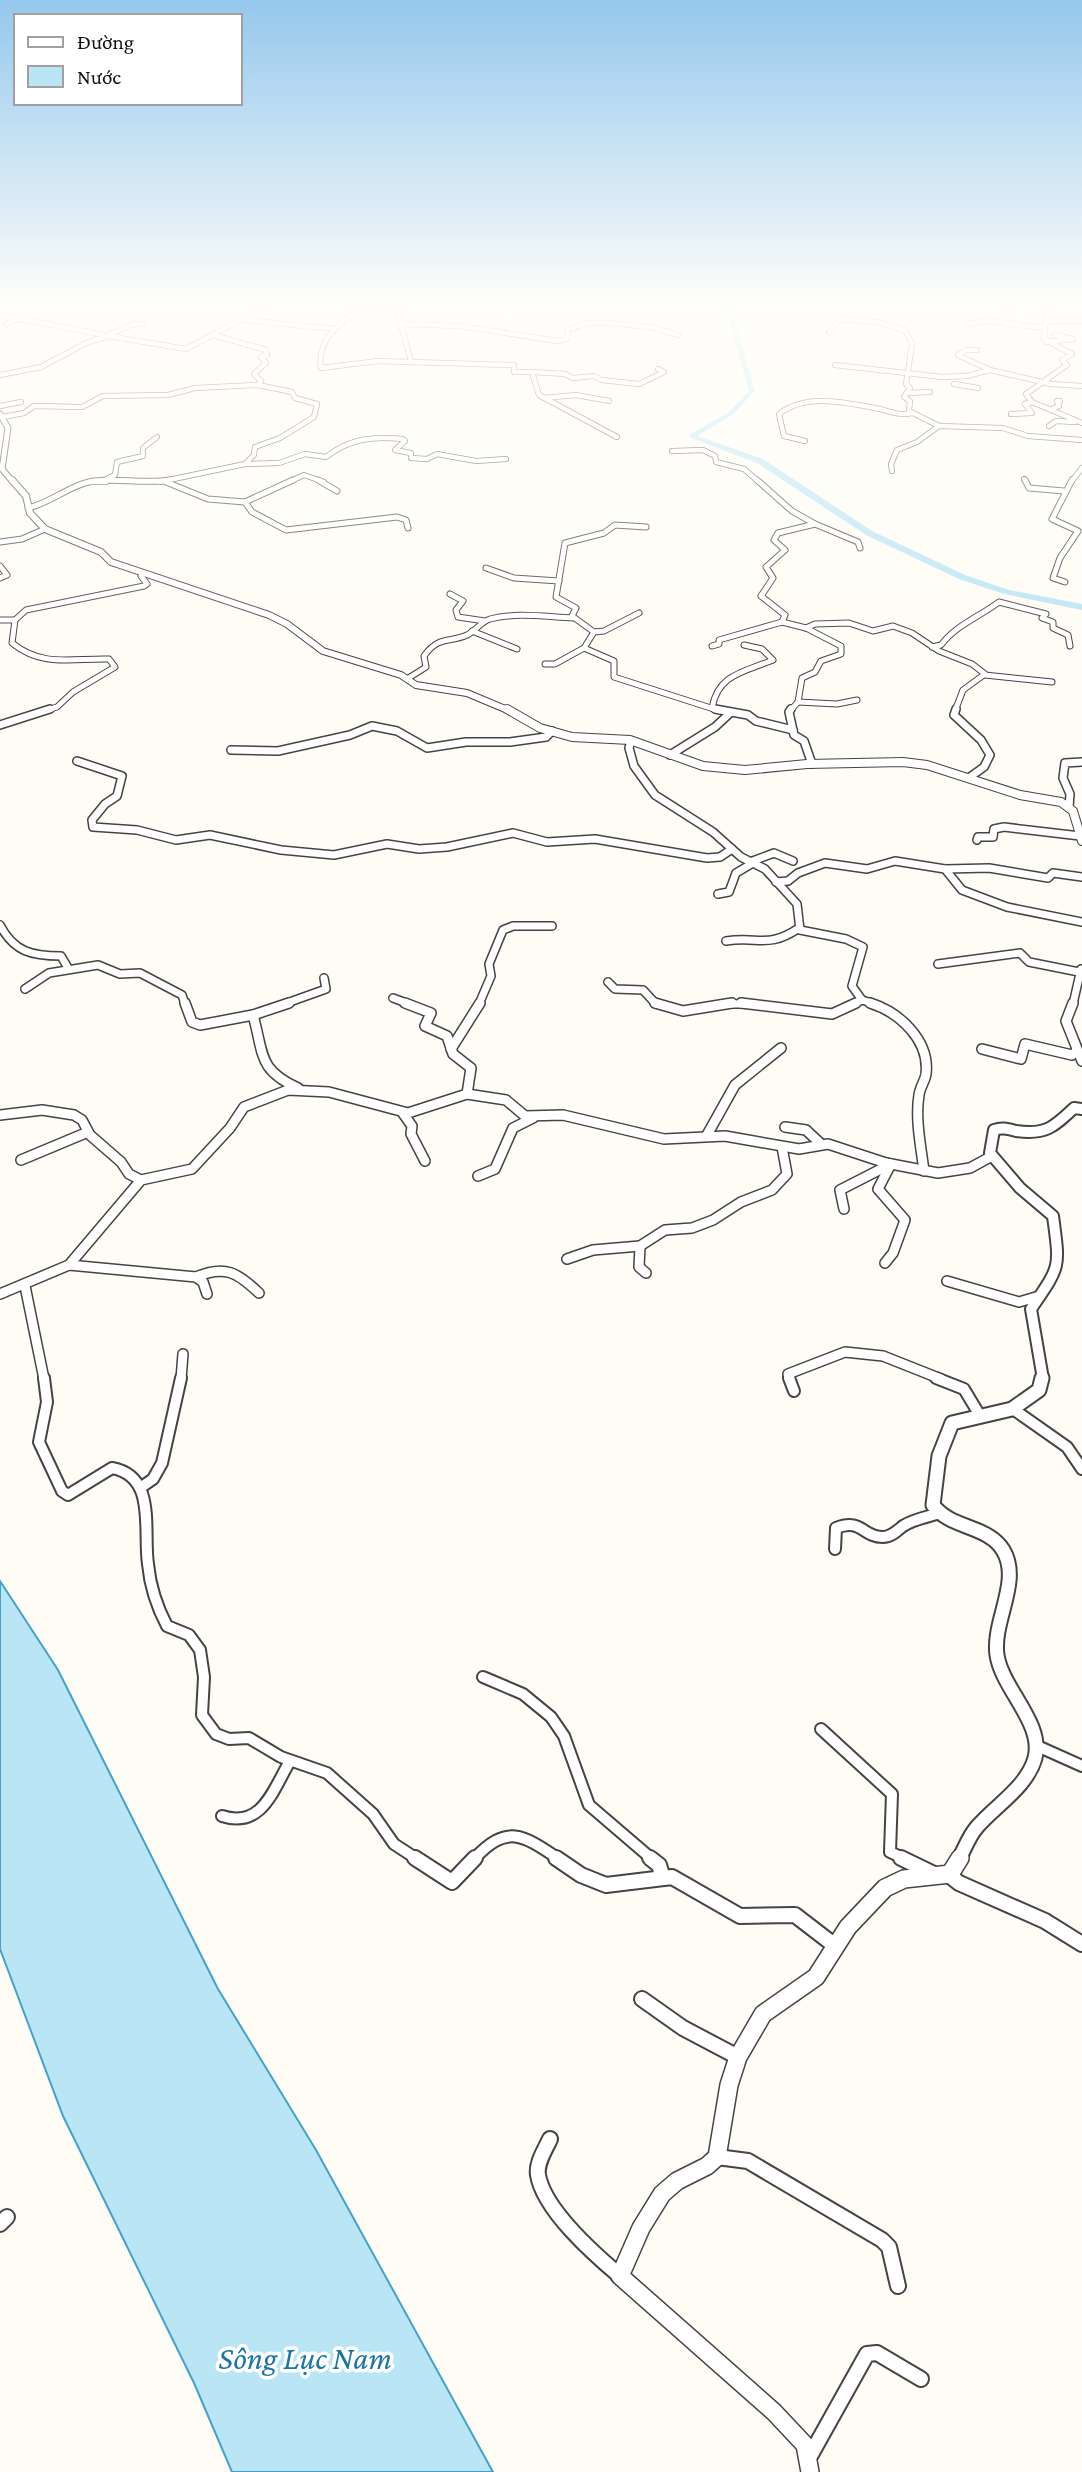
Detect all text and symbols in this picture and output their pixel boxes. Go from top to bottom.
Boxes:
legend [14,14,242,105]
text: Đường [77,30,134,54]
text: Nước [77,65,121,89]
water label: Sông Lục Nam [218,2340,392,2376]

